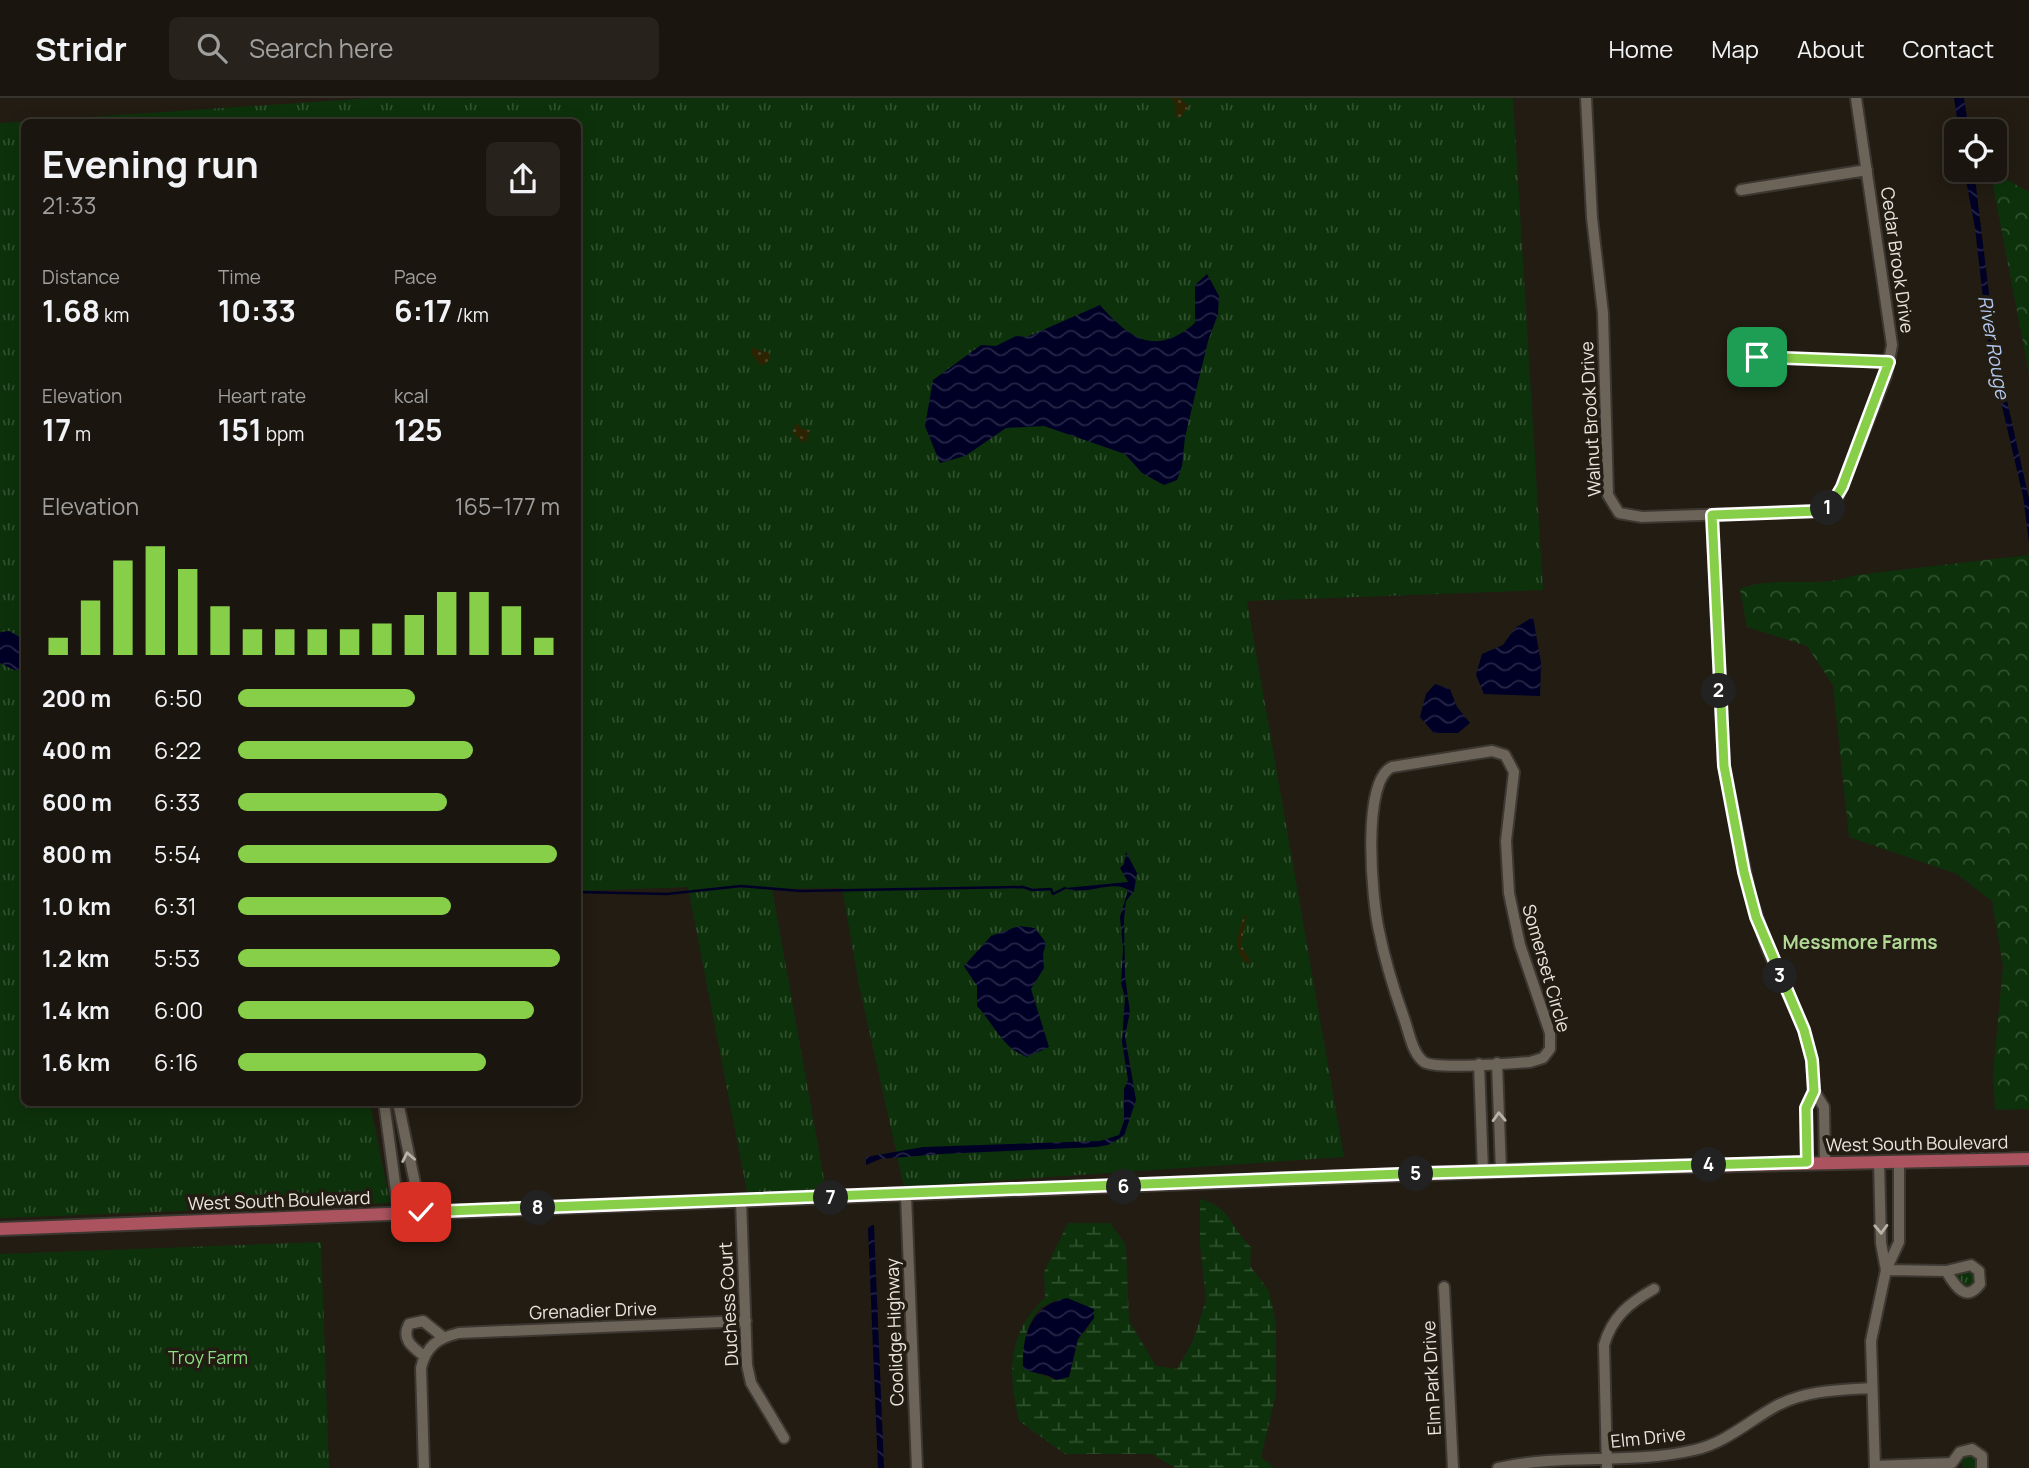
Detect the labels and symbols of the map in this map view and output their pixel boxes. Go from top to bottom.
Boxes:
street label: Cedar Brook Drive [1876,185,1920,335]
water label: River Rouge [1972,293,2016,402]
pin [1727,327,1787,387]
street label: Walnut Brook Drive [1574,341,1606,497]
pin: 1 [1811,490,1846,526]
pin: 2 [1702,674,1736,708]
street label: Somerset Circle [1517,901,1577,1035]
district label: Messmore Farms [1782,929,1938,955]
pin: 3 [1762,958,1798,994]
one-way arrow [1491,1111,1507,1122]
street label: West South Boulevard [1825,1129,2009,1157]
pin: 4 [1692,1148,1726,1182]
one-way arrow [402,1151,417,1163]
pin: 5 [1398,1156,1434,1192]
pin: 6 [1106,1170,1142,1204]
pin: 7 [814,1180,848,1216]
pin [391,1182,451,1242]
street label: West South Boulevard [187,1185,371,1215]
pin: 8 [520,1190,556,1226]
one-way arrow [1873,1225,1889,1235]
street label: Duchess Court [713,1241,743,1367]
street label: Coolidge Highway [879,1257,909,1406]
street label: Grenadier Drive [529,1296,657,1324]
street label: Elm Park Drive [1416,1320,1446,1436]
park label: Troy Farm [168,1345,248,1369]
street label: Elm Drive [1609,1421,1687,1453]

